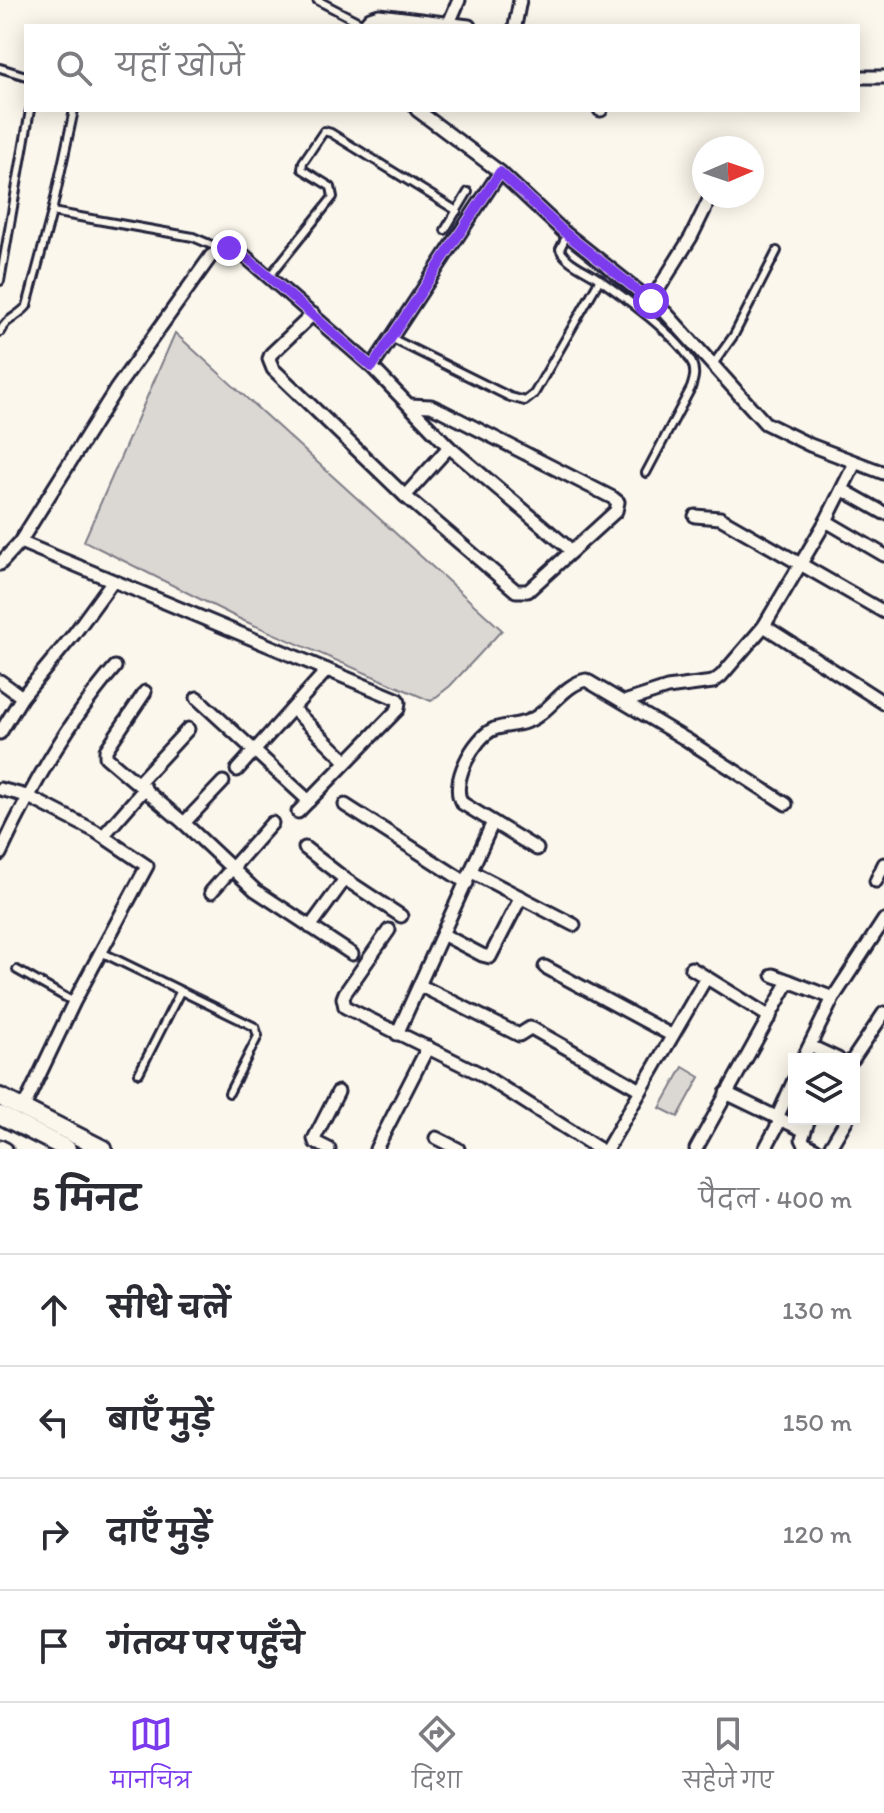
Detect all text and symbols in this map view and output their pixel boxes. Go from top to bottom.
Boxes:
search box [24,24,860,112]
icon: search [52,46,96,90]
text: यहाँ खोजें [116,47,244,84]
north arrow [692,136,764,208]
route end [211,230,247,266]
route start [633,283,669,319]
map controls [788,1053,860,1125]
button: layers [788,1053,860,1125]
text: 5 मिनट [32,1178,140,1219]
text: पैदल · 400 m [699,1183,852,1215]
icon: ahead [32,1288,76,1332]
text: सीधे चलें [108,1289,230,1326]
text: 130 m [782,1294,852,1326]
icon: left [32,1400,76,1444]
text: बाएँ मुड़ें [108,1401,212,1438]
text: 150 m [783,1406,852,1438]
icon: right [32,1512,76,1556]
text: दाएँ मुड़ें [108,1513,211,1550]
text: 120 m [783,1518,852,1550]
icon: arrive [32,1624,76,1668]
text: गंतव्य पर पहुँचे [108,1625,304,1662]
tab: मानचित्र [110,1712,191,1805]
tab: दिशा [412,1712,462,1805]
tab: सहेजे गए [683,1712,774,1805]

